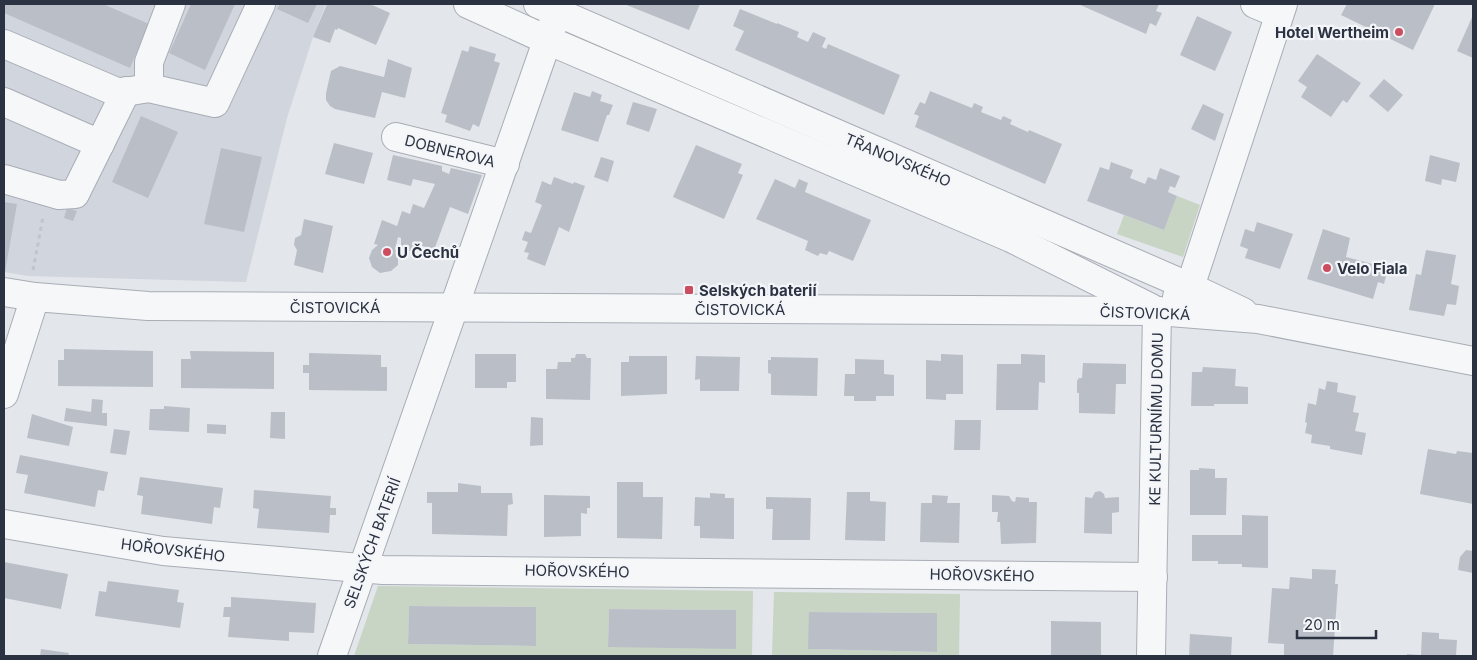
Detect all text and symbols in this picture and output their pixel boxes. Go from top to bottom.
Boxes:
place label: Hotel Wertheim [1275,23,1389,42]
marker: Hotel Wertheim [1393,26,1405,38]
street label: TŘANOVSKÉHO [842,129,954,191]
street label: DOBNEROVA [403,131,497,171]
place label: U Čechů [397,243,459,262]
marker: U Čechů [381,246,393,258]
place label: Velo Fiala [1337,259,1407,278]
marker: Velo Fiala [1321,262,1333,274]
place label: Selských baterií [699,281,817,300]
marker: Selských baterií [683,284,695,296]
street label: ČISTOVICKÁ [290,298,380,317]
street label: ČISTOVICKÁ [695,300,785,319]
street label: ČISTOVICKÁ [1099,302,1191,324]
street label: KE KULTURNÍMU DOMU [1145,332,1167,506]
street label: SELSKÝCH BATERIÍ [339,475,405,611]
street label: HOŘOVSKÉHO [120,534,226,566]
street label: HOŘOVSKÉHO [524,561,630,581]
street label: HOŘOVSKÉHO [929,565,1035,585]
scale bar [1297,608,1376,640]
text: 20 m [1304,615,1340,634]

